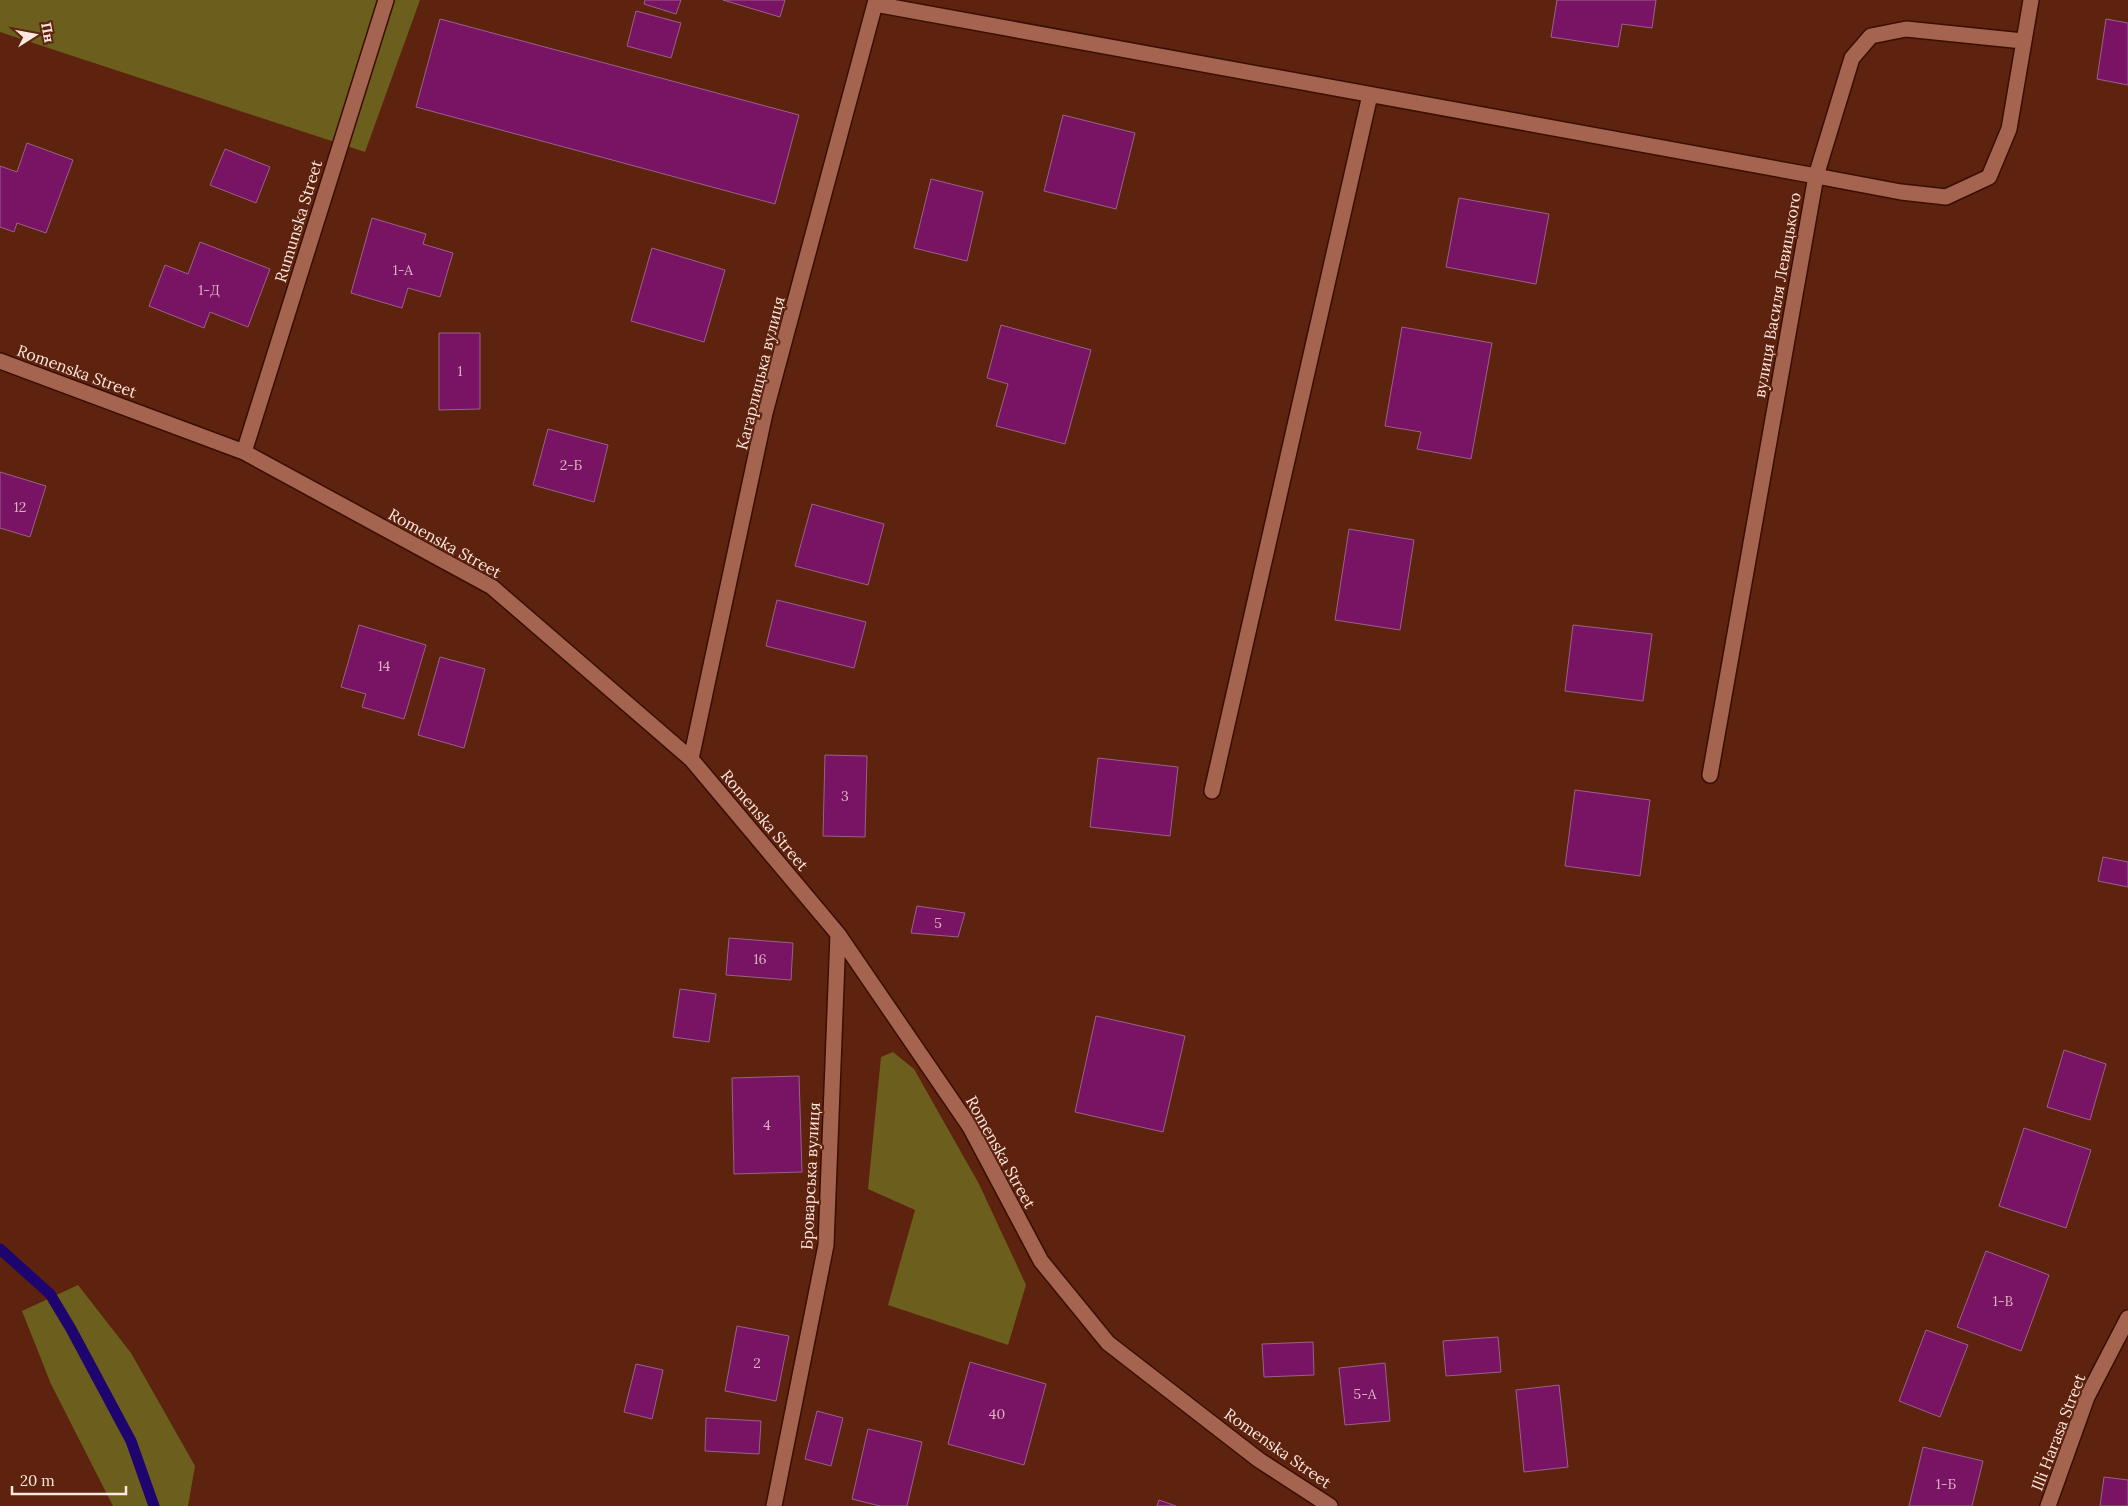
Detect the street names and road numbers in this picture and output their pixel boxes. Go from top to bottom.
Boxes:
street label: Rumunska Street [270,157,326,285]
street label: вулиця Василя Левицького [1749,191,1805,399]
street label: Кагарлицька вулиця [731,294,789,452]
street label: Romenska Street [14,340,140,402]
street label: Romenska Street [385,504,506,583]
street label: Romenska Street [717,765,814,875]
street label: Romenska Street [962,1092,1041,1213]
street label: Броварська вулиця [796,1102,824,1250]
street label: Illi Harasa Street [2027,1370,2090,1493]
street label: Romenska Street [1221,1404,1336,1493]

